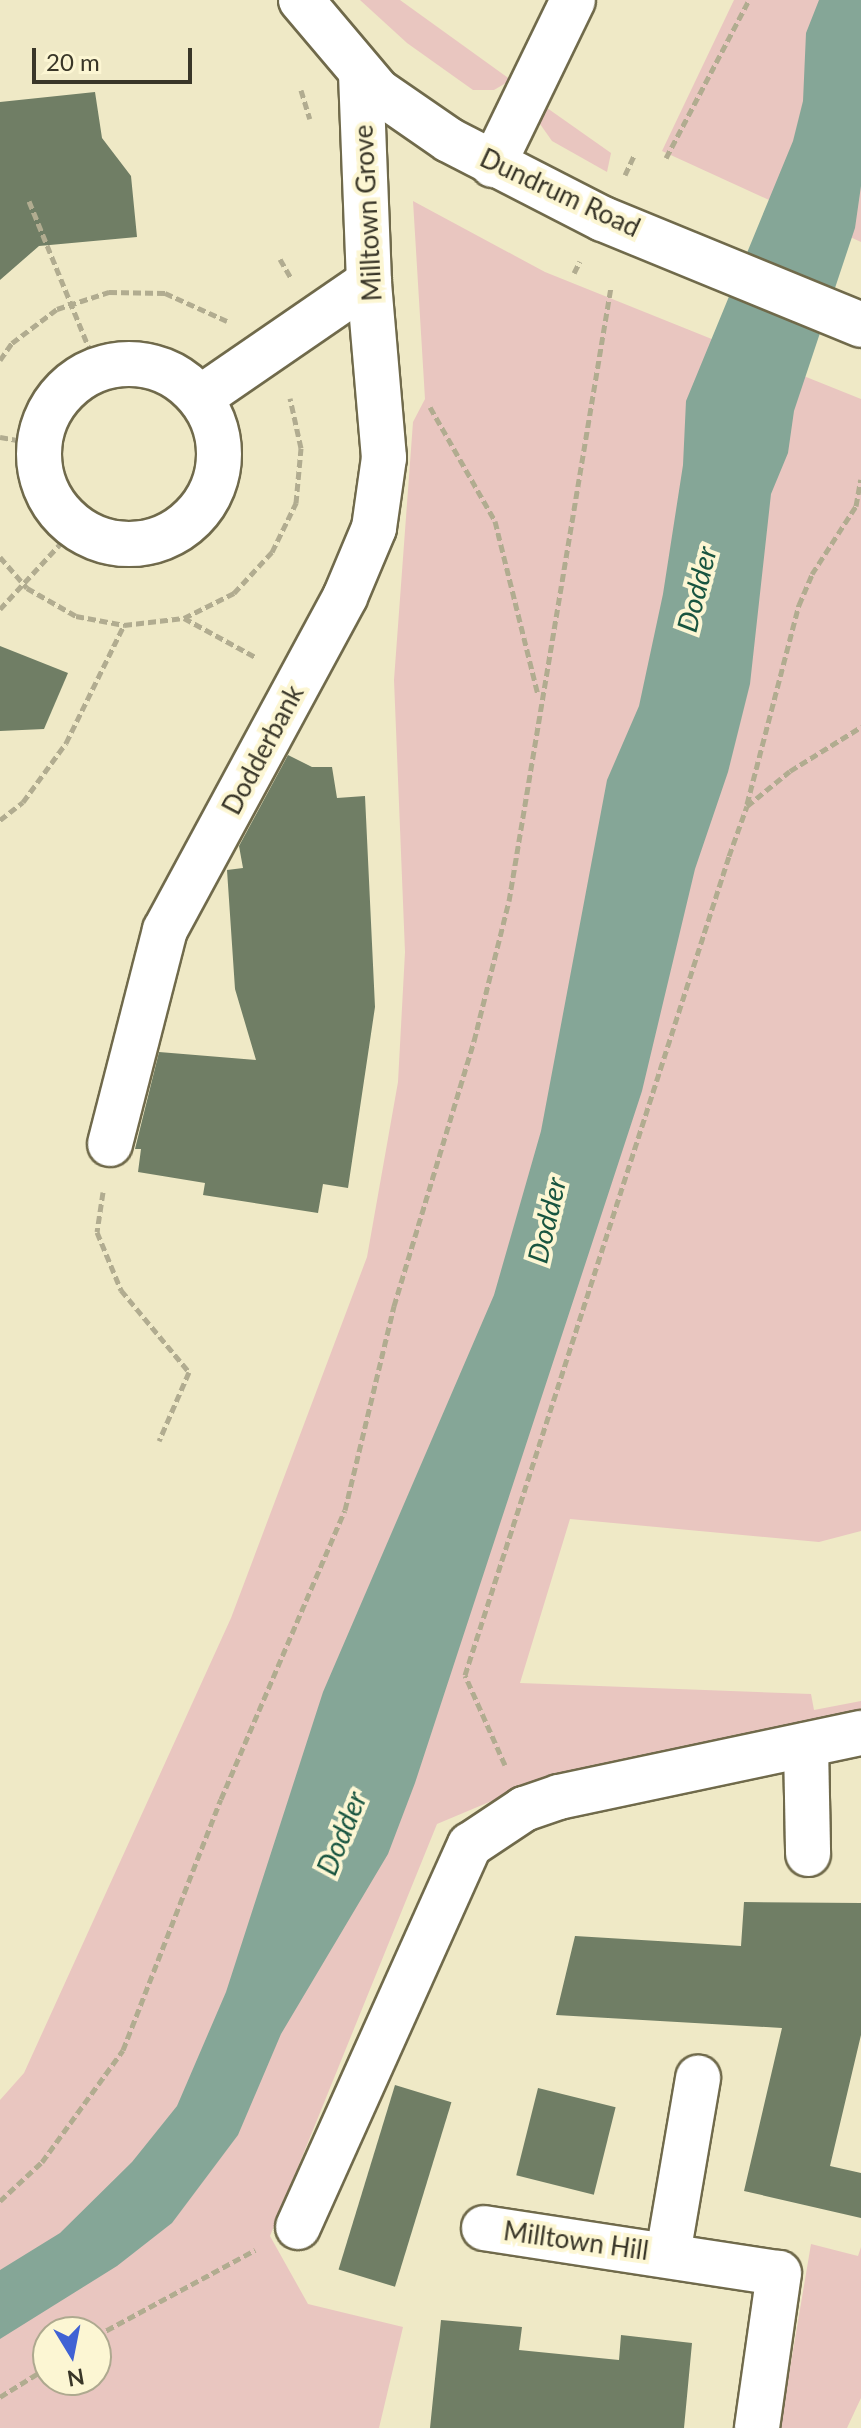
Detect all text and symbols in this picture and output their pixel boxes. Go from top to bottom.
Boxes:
scale bar [36,32,196,82]
text: 20 m [46,47,100,76]
street label: Milltown Grove [348,124,388,302]
street label: Dundrum Road [475,142,645,244]
water label: Dodder [669,543,723,635]
street label: Dodderbank [216,680,310,820]
water label: Dodder [520,1174,572,1266]
water label: Dodder [309,1786,373,1880]
street label: Milltown Hill [502,2215,650,2267]
north arrow [32,2316,112,2396]
text: N [65,2363,87,2393]

